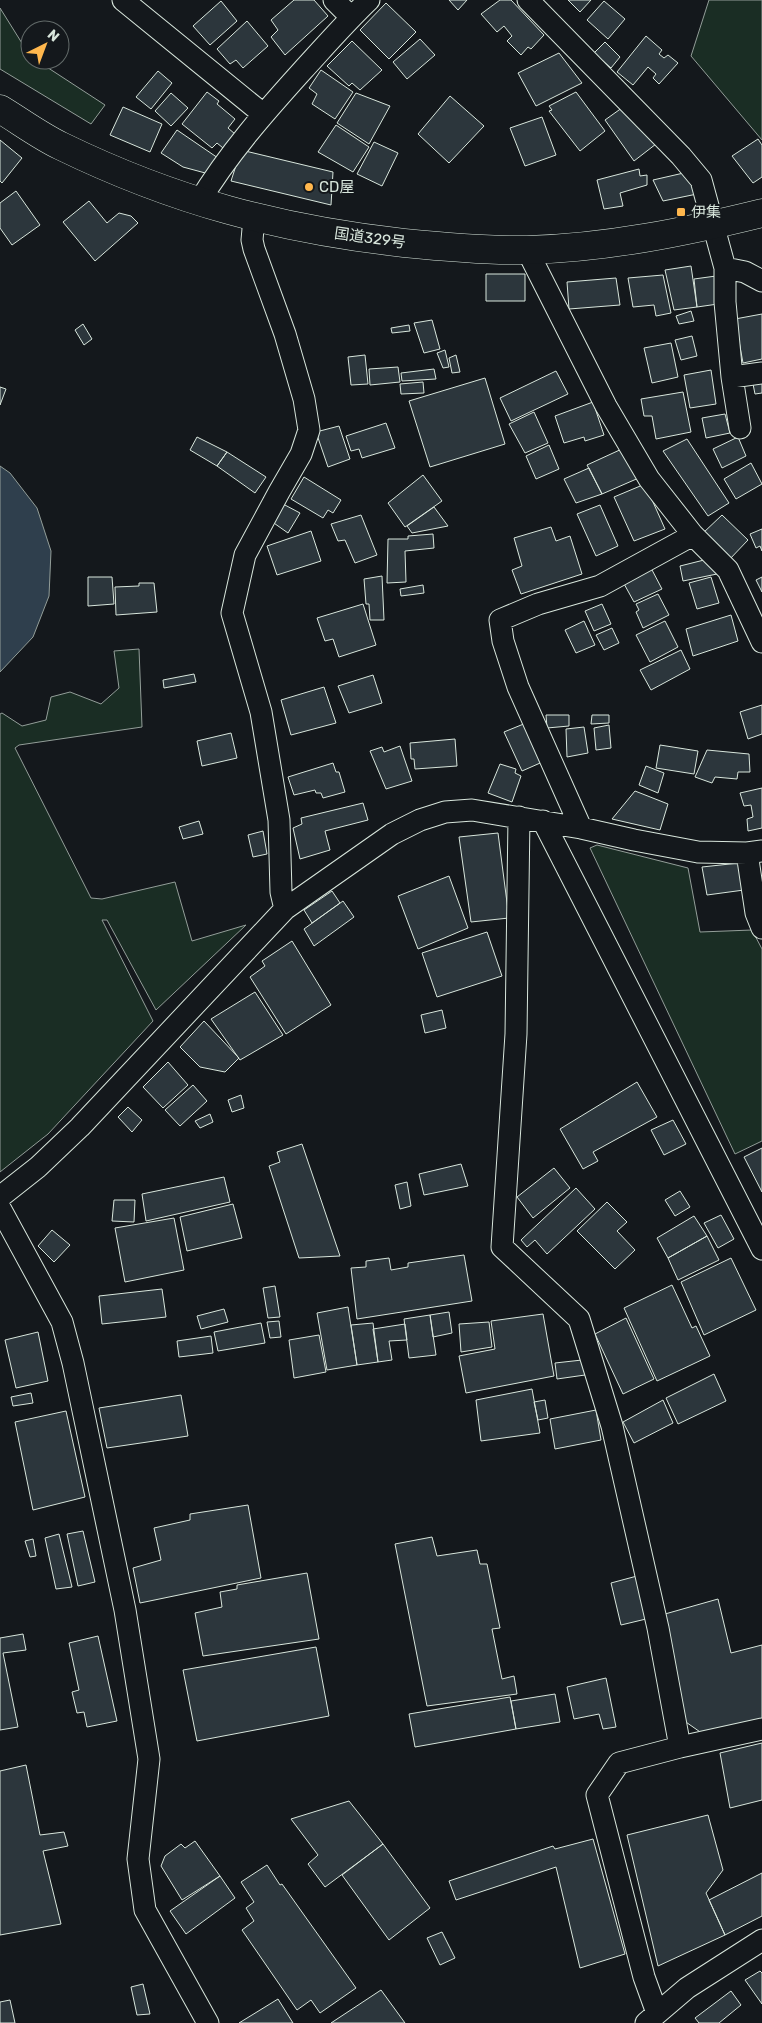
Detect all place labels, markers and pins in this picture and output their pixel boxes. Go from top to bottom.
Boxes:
place label: CD屋 [319,178,354,196]
marker: CD屋 [303,181,315,193]
place label: 伊集 [691,203,721,221]
marker: 伊集 [675,206,687,218]

